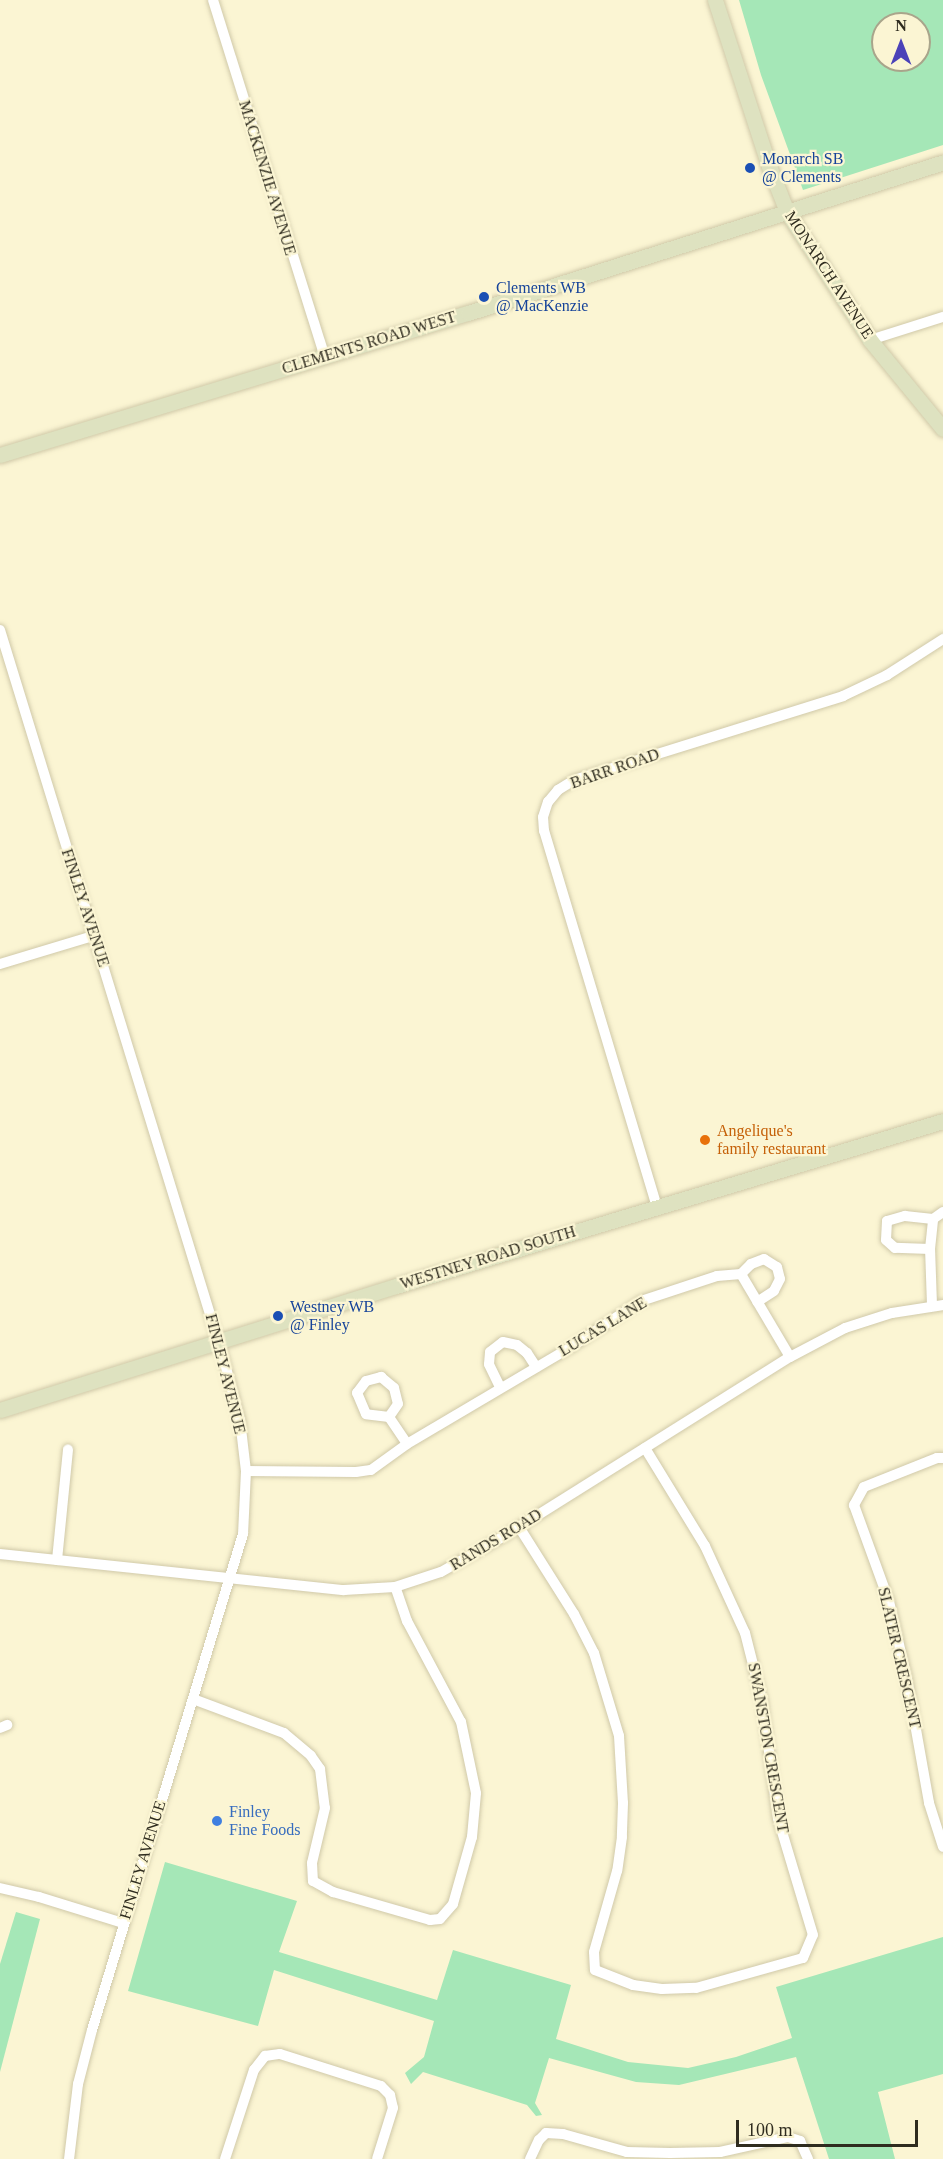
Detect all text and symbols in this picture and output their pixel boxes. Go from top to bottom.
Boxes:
north arrow [871,12,931,72]
text: N [895,17,907,34]
street label: MACKENZIE AVENUE [234,98,300,258]
place label: Monarch SB @ Clements [762,149,843,187]
marker: Monarch SB @ Clements [743,161,757,175]
street label: MONARCH AVENUE [780,207,878,343]
place label: Clements WB @ MacKenzie [496,278,588,316]
marker: Clements WB @ MacKenzie [477,290,491,304]
street label: CLEMENTS ROAD WEST [279,307,459,379]
street label: BARR ROAD [568,745,662,793]
street label: FINLEY AVENUE [57,846,113,970]
place label: Angelique's family restaurant [717,1121,826,1159]
marker: Angelique's family restaurant [698,1133,712,1147]
street label: WESTNEY ROAD SOUTH [398,1222,578,1294]
street label: LUCAS LANE [556,1293,650,1361]
place label: Westney WB @ Finley [290,1297,374,1335]
marker: Westney WB @ Finley [271,1309,285,1323]
street label: FINLEY AVENUE [201,1311,249,1437]
street label: RANDS ROAD [447,1505,545,1575]
street label: SLATER CRESCENT [873,1585,925,1731]
street label: SWANSTON CRESCENT [744,1661,792,1835]
street label: FINLEY AVENUE [116,1798,170,1922]
place label: Finley Fine Foods [229,1802,301,1840]
marker: Finley Fine Foods [210,1814,224,1828]
scale bar [739,2108,920,2146]
text: 100 m [747,2120,793,2140]

